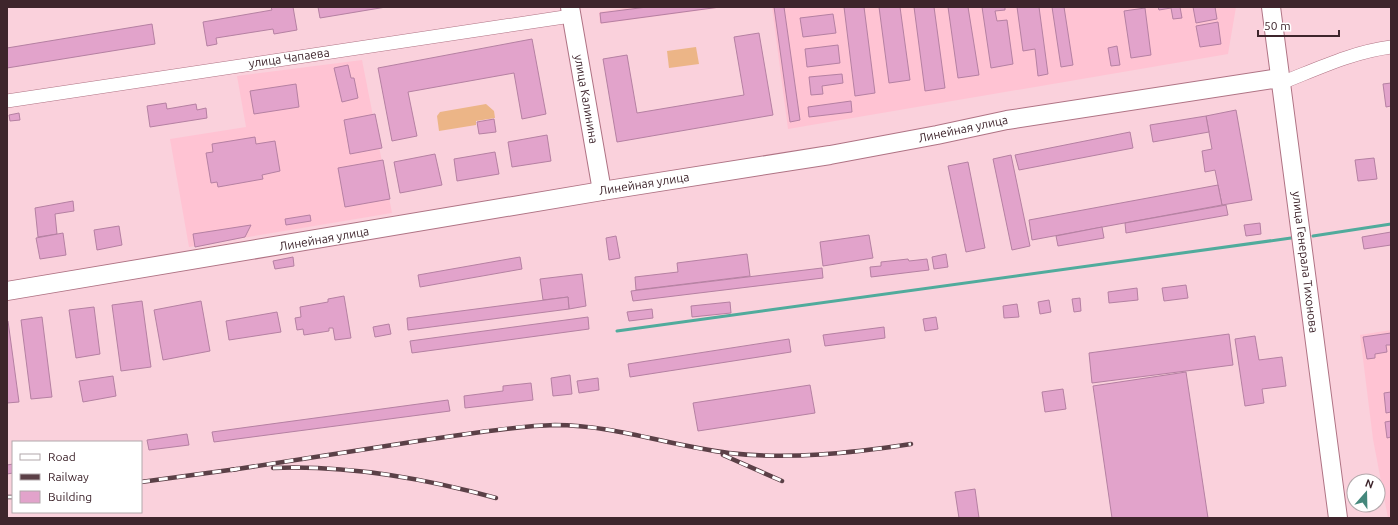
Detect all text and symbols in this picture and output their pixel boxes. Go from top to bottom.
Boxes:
scale bar [1258,12,1339,38]
text: 50 m [1264,19,1291,32]
street label: улица Чапаева [248,45,330,70]
street label: улица Калинина [572,53,601,145]
street label: Линейная улица [917,113,1009,144]
street label: Линейная улица [598,170,690,197]
street label: улица Генерала Тихонова [1290,190,1321,334]
street label: Линейная улица [278,224,370,253]
legend [12,441,142,513]
text: Road [48,450,76,463]
text: Railway [48,470,89,483]
north arrow [1346,473,1386,513]
text: N [1364,477,1375,491]
text: Building [48,490,92,503]

